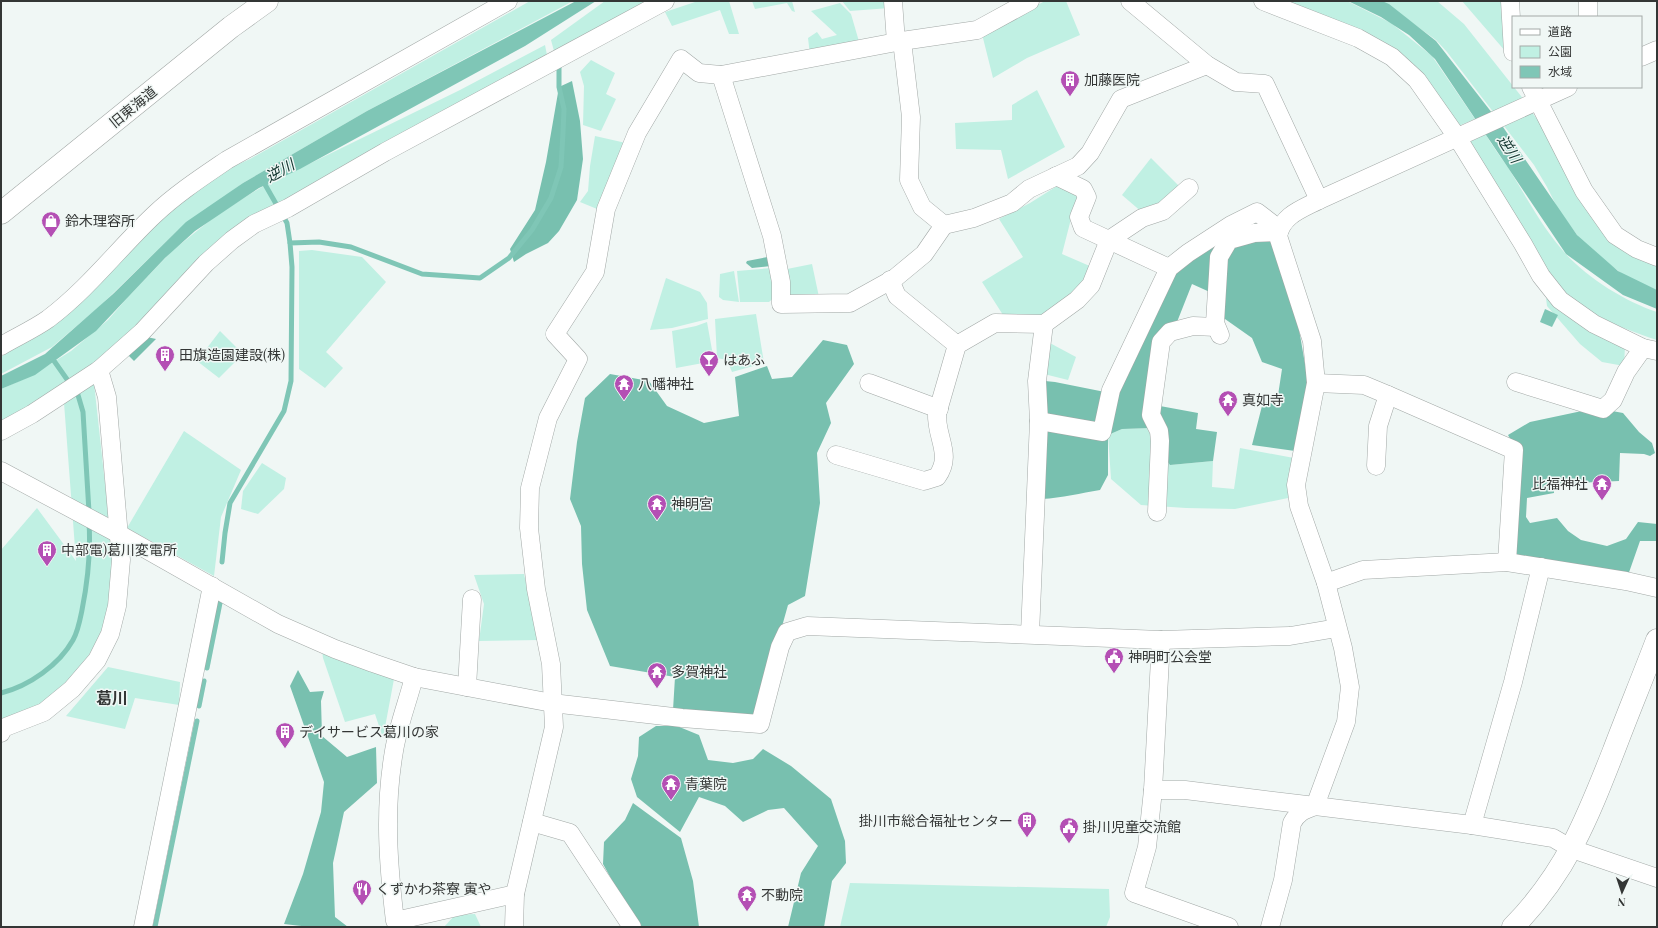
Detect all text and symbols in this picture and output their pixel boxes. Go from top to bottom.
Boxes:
legend [1512,16,1642,88]
text: 道路 [1548,23,1572,39]
text: 公園 [1548,43,1572,59]
text: 水域 [1548,63,1572,79]
building icon: 加藤医院 [1059,69,1081,97]
place label: 加藤医院 [1084,70,1140,89]
street label: 旧東海道 [105,82,160,132]
water label: 逆川 [1493,130,1527,168]
water label: 逆川 [262,153,299,186]
shop icon: 鈴木理容所 [40,210,62,238]
place label: 鈴木理容所 [65,211,135,230]
building icon: 田旗造園建設(株) [154,344,176,372]
place label: 田旗造園建設(株) [179,345,285,364]
bar icon: はあふ [698,349,720,377]
place label: はあふ [723,350,765,369]
temple icon: 八幡神社 [613,373,635,401]
place label: 八幡神社 [638,374,694,393]
temple icon: 真如寺 [1217,389,1239,417]
place label: 真如寺 [1242,390,1284,409]
temple icon: 比福神社 [1591,473,1613,501]
place label: 比福神社 [1532,474,1588,493]
temple icon: 神明宮 [646,493,668,521]
place label: 神明宮 [671,494,713,513]
building icon: 中部電)葛川変電所 [36,539,58,567]
place label: 中部電)葛川変電所 [61,540,177,559]
public building icon: 神明町公会堂 [1103,646,1125,674]
place label: 神明町公会堂 [1128,647,1212,666]
temple icon: 多賀神社 [646,661,668,689]
place label: 多賀神社 [671,662,727,681]
district label: 葛川 [96,687,128,708]
building icon: デイサービス葛川の家 [274,721,296,749]
place label: デイサービス葛川の家 [299,722,439,741]
temple icon: 青葉院 [660,773,682,801]
place label: 青葉院 [685,774,727,793]
building icon: 掛川市総合福祉センター [1016,810,1038,838]
place label: 掛川市総合福祉センター [859,811,1013,830]
public building icon: 掛川児童交流館 [1058,816,1080,844]
place label: 掛川児童交流館 [1083,817,1181,836]
north arrow [1602,872,1642,912]
restaurant icon: くずかわ茶寮 寅や [351,878,373,906]
place label: くずかわ茶寮 寅や [376,879,492,898]
temple icon: 不動院 [736,884,758,912]
place label: 不動院 [761,885,803,904]
text: N [1617,895,1626,910]

